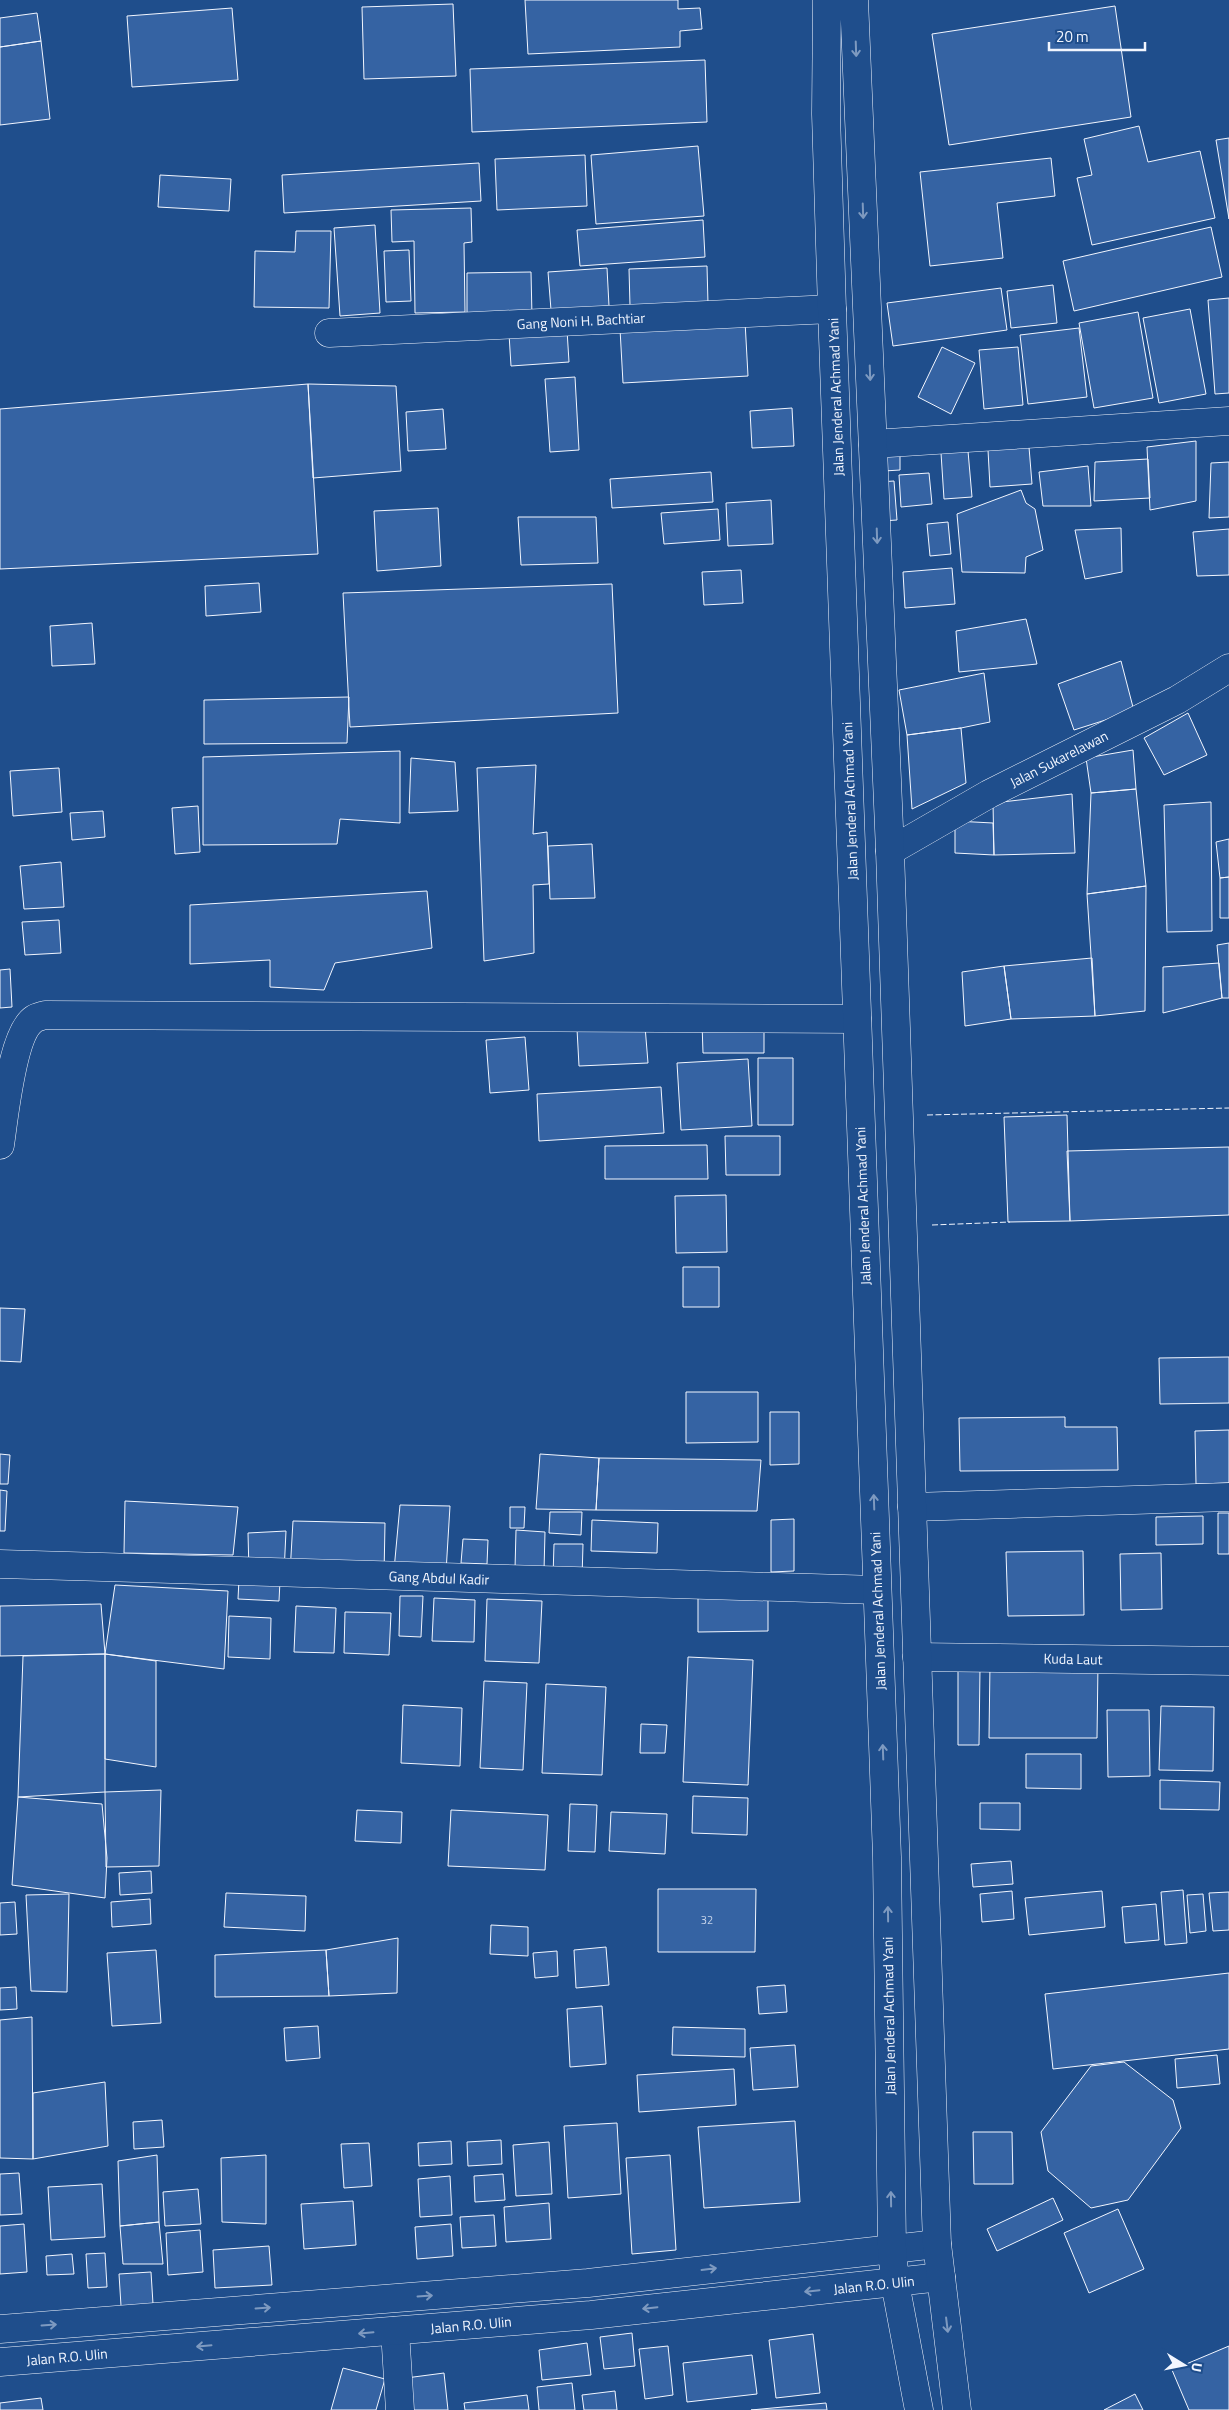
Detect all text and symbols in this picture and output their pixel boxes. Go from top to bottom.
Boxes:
scale bar [1049,20,1145,52]
text: 20 m [1056,25,1089,48]
one-way arrow [852,40,861,56]
one-way arrow [859,203,868,219]
street label: Gang Noni H. Bachtiar [516,307,646,334]
street label: Jalan Jenderal Achmad Yani [822,317,849,477]
one-way arrow [865,365,875,381]
one-way arrow [872,528,881,544]
street label: Jalan Jenderal Achmad Yani [836,721,863,881]
street label: Jalan Sukarelawan [1006,725,1112,792]
street label: Jalan Jenderal Achmad Yani [849,1126,876,1286]
one-way arrow [870,1494,879,1510]
street label: Jalan Jenderal Achmad Yani [864,1531,891,1691]
street label: Gang Abdul Kadir [388,1565,490,1590]
street label: Kuda Laut [1043,1647,1103,1670]
one-way arrow [879,1744,888,1760]
one-way arrow [883,1907,893,1923]
house number: 32 [701,1912,713,1928]
street label: Jalan Jenderal Achmad Yani [877,1937,900,2095]
one-way arrow [886,2192,896,2208]
one-way arrow [700,2264,716,2274]
street label: Jalan R.O. Ulin [832,2270,916,2299]
one-way arrow [804,2286,820,2296]
one-way arrow [417,2291,433,2300]
one-way arrow [642,2303,658,2313]
one-way arrow [255,2304,271,2313]
street label: Jalan R.O. Ulin [429,2310,512,2339]
one-way arrow [942,2317,952,2333]
one-way arrow [40,2321,56,2330]
one-way arrow [358,2328,374,2338]
north arrow [1159,2340,1209,2390]
one-way arrow [196,2341,212,2351]
street label: Jalan R.O. Ulin [25,2342,108,2371]
text: U [1186,2361,1208,2374]

